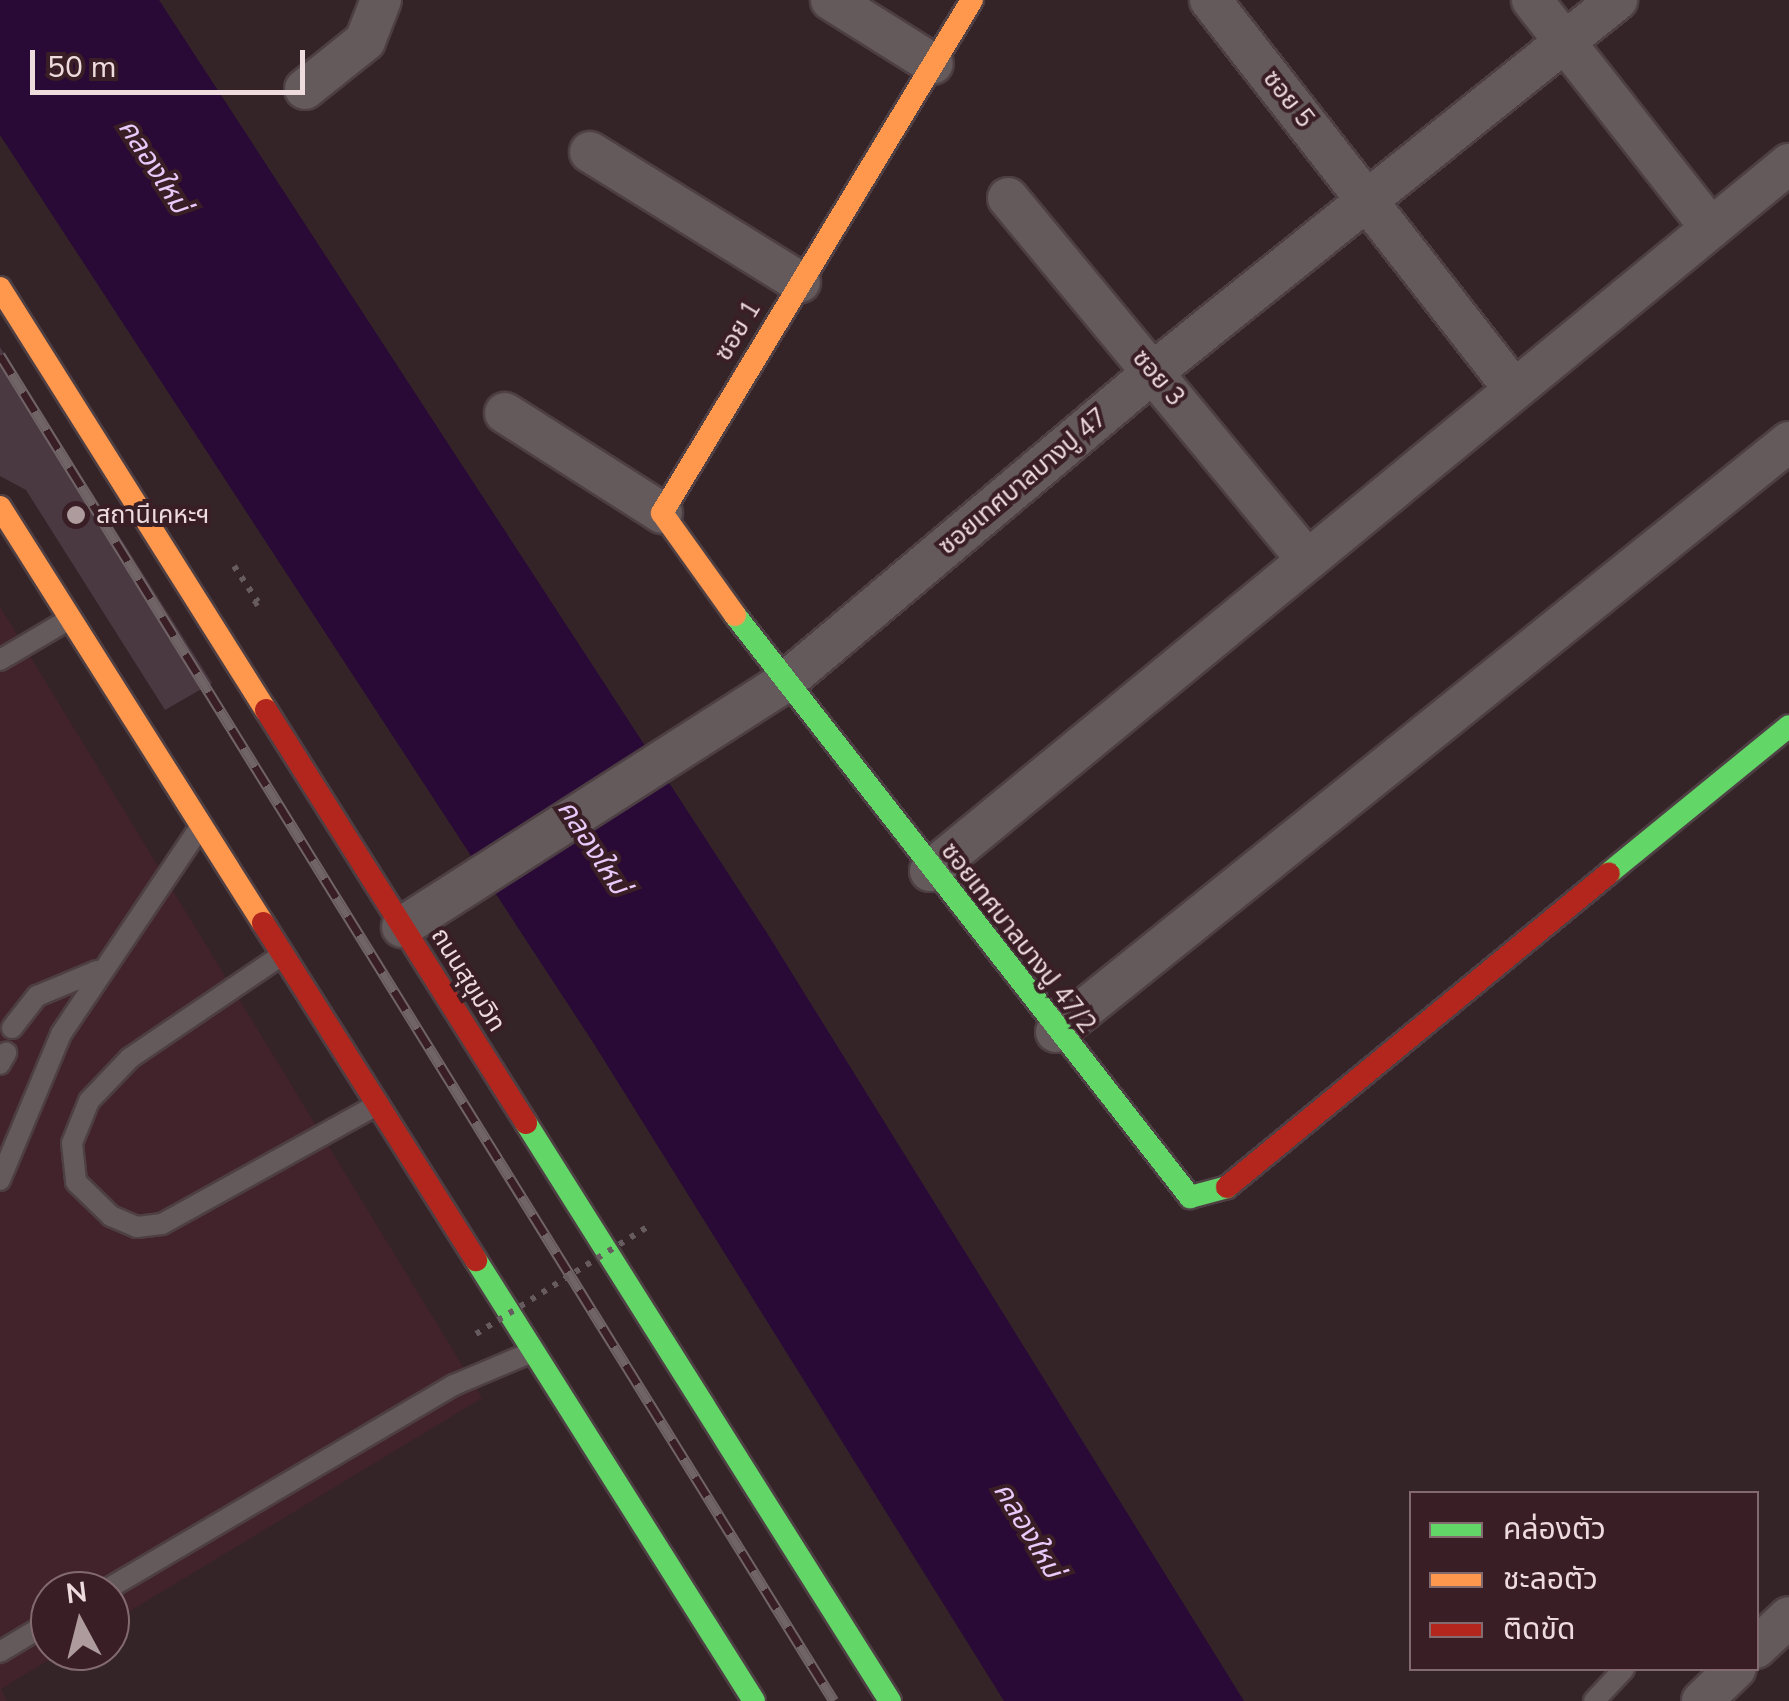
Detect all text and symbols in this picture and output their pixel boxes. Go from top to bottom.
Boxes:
scale bar [35,30,310,92]
text: 50 m [47,47,116,88]
street label: ซอย 5 [1256,64,1320,134]
water label: คลองใหม่ [111,112,197,220]
street label: ซอย 1 [709,296,767,366]
street label: ซอย 3 [1126,344,1190,412]
street label: ซอยเทศบาลบางปู 47 [932,403,1114,561]
place label: สถานีเคหะฯ [96,500,209,530]
marker: สถานีเคหะฯ [65,504,87,526]
water label: คลองใหม่ [550,793,636,901]
street label: ซอยเทศบาลบางปู 47/2 [934,837,1102,1039]
street label: ถนนสุขุมวิท [424,923,512,1037]
water label: คลองใหม่ [986,1476,1070,1584]
legend [1409,1491,1759,1671]
text: คล่องตัว [1503,1509,1606,1550]
text: ชะลอตัว [1503,1559,1598,1600]
north arrow [30,1571,130,1671]
text: N [64,1573,89,1613]
text: ติดขัด [1503,1609,1575,1650]

